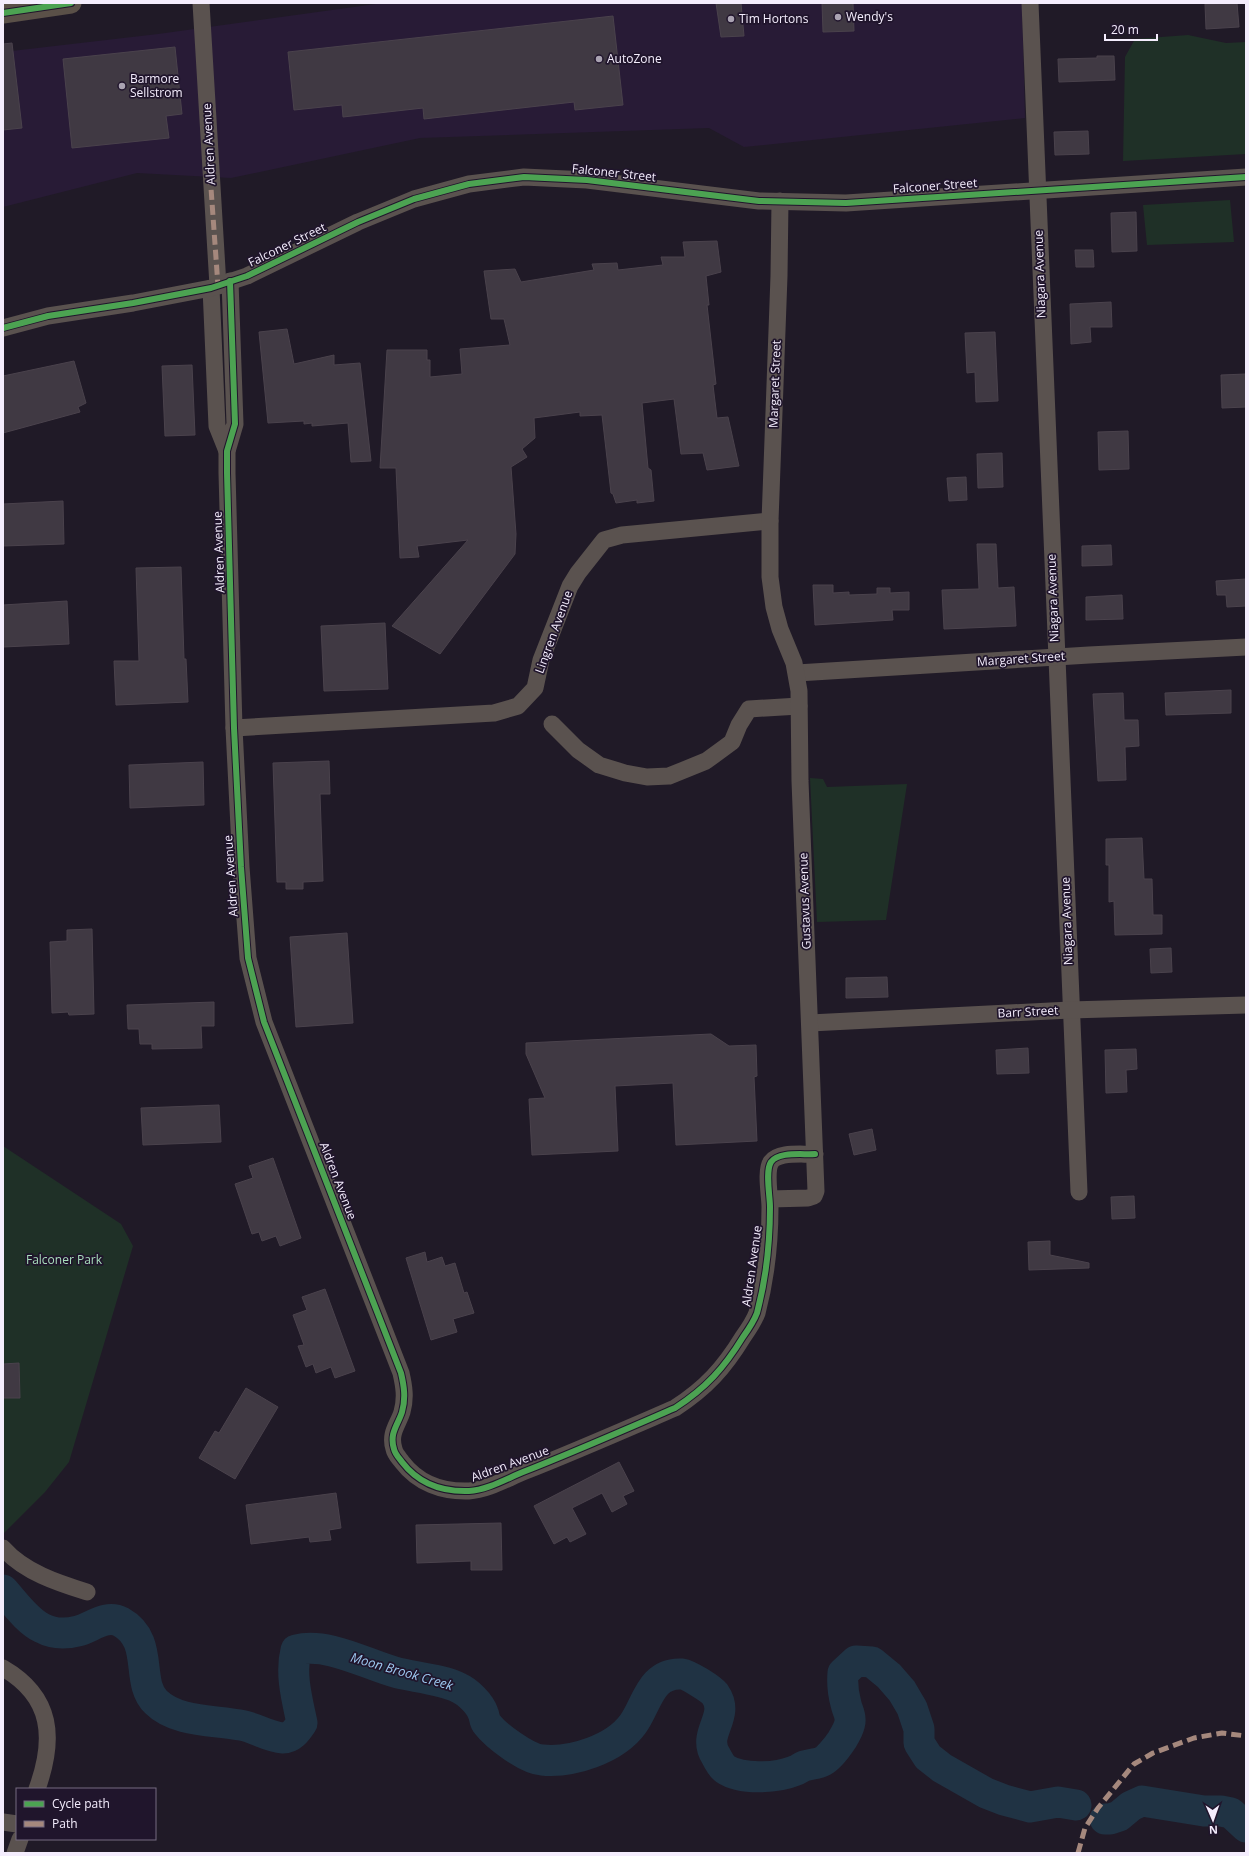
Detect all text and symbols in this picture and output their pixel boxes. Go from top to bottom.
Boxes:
place label: Wendy's [846,8,893,25]
place label: Tim Hortons [739,10,809,27]
marker: Wendy's [833,12,843,22]
marker: Tim Hortons [726,14,736,24]
scale bar [1105,16,1157,42]
text: 20 m [1111,21,1139,38]
place label: AutoZone [607,50,662,67]
marker: AutoZone [594,54,604,64]
place label: Barmore Sellstrom [130,70,183,101]
marker: Barmore Sellstrom [117,81,127,91]
street label: Aldren Avenue [198,102,219,185]
street label: Falconer Street [571,160,657,185]
street label: Falconer Street [892,174,978,197]
street label: Falconer Street [245,218,328,271]
street label: Niagara Avenue [1029,229,1050,318]
street label: Margaret Street [764,340,785,428]
street label: Aldren Avenue [209,511,228,593]
street label: Niagara Avenue [1042,553,1063,642]
street label: Lingren Avenue [531,588,576,676]
street label: Margaret Street [976,647,1066,670]
street label: Aldren Avenue [219,834,242,917]
street label: Gustavus Avenue [794,852,815,950]
street label: Niagara Avenue [1056,876,1077,965]
street label: Barr Street [997,1001,1059,1022]
street label: Aldren Avenue [316,1140,361,1222]
street label: Aldren Avenue [737,1224,766,1308]
park label: Falconer Park [26,1251,103,1268]
street label: Aldren Avenue [468,1441,551,1486]
water label: Moon Brook Creek [349,1648,456,1694]
legend [16,1788,156,1840]
text: Cycle path [52,1795,110,1812]
north arrow [1193,1800,1233,1840]
text: Path [52,1815,78,1832]
text: N [1209,1823,1218,1838]

